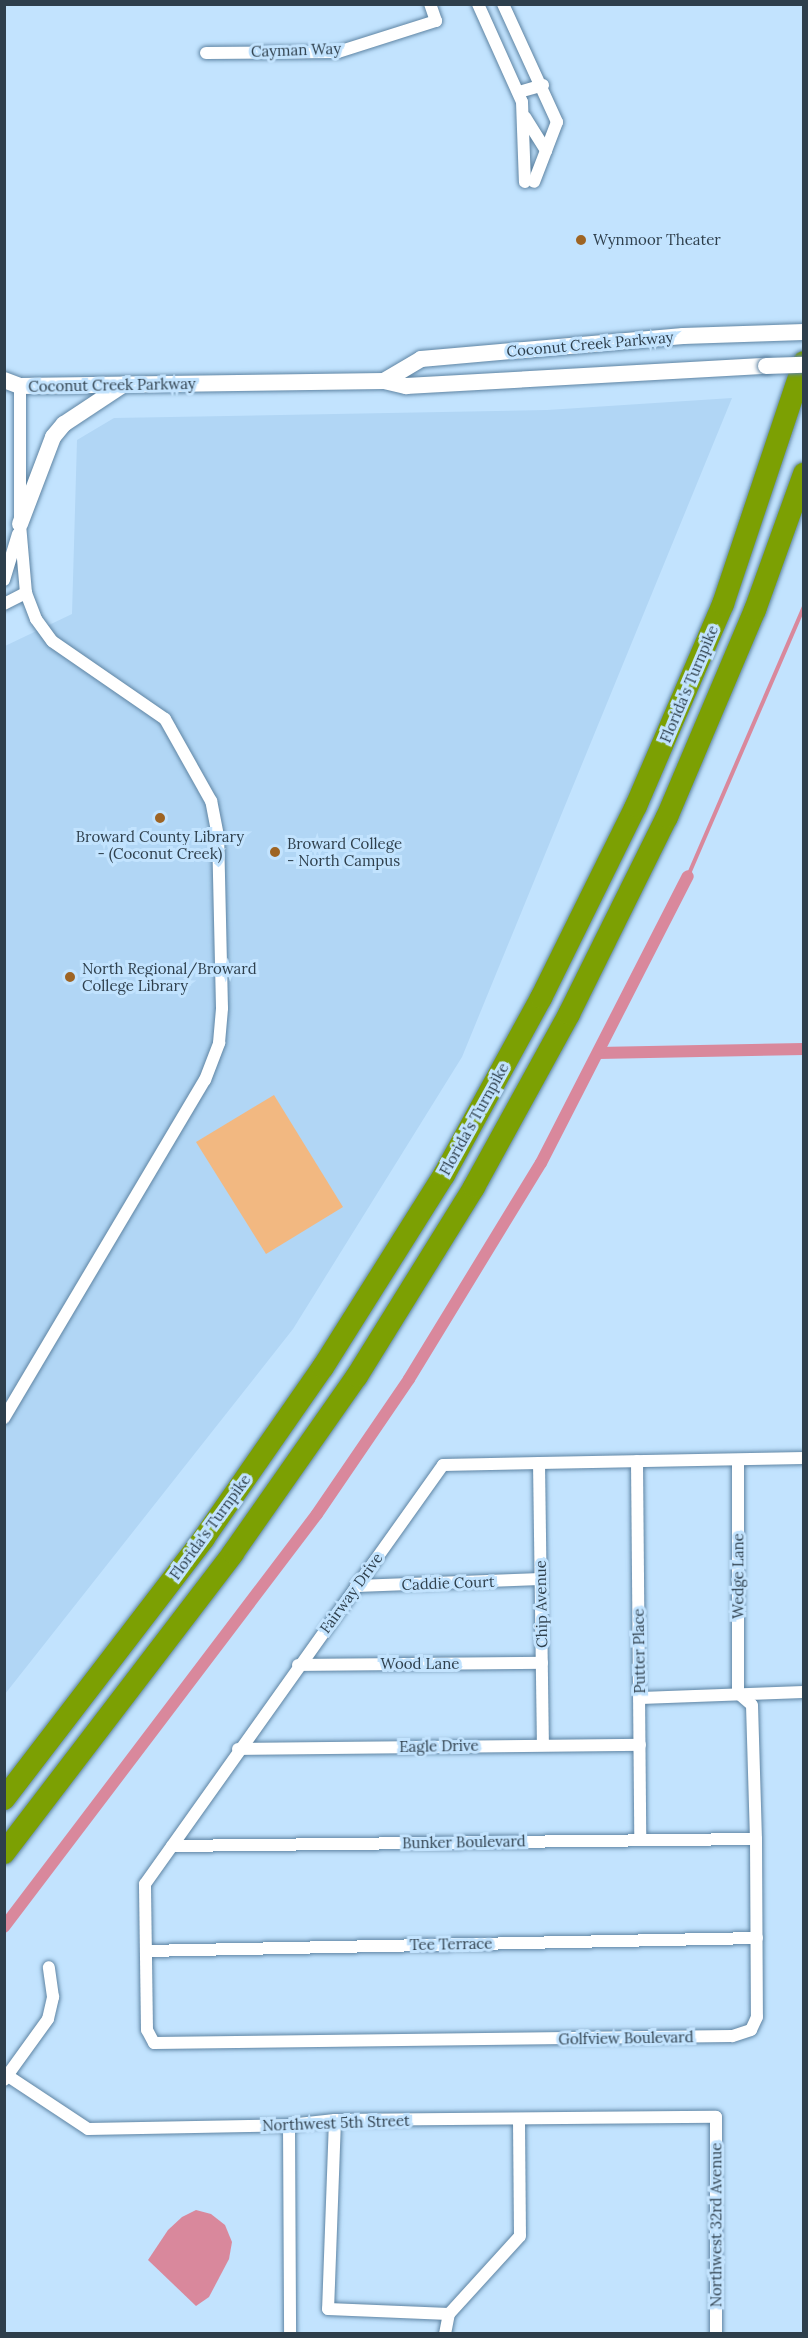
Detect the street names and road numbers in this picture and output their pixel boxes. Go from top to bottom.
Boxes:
street label: Cayman Way [251,39,341,61]
street label: Coconut Creek Parkway [506,328,674,360]
street label: Coconut Creek Parkway [28,375,196,395]
street label: Florida's Turnpike [656,623,722,745]
street label: Florida's Turnpike [436,1060,512,1178]
street label: Florida's Turnpike [166,1471,254,1583]
street label: Wedge Lane [729,1533,747,1619]
street label: Fairway Drive [316,1549,386,1637]
street label: Chip Avenue [531,1560,551,1648]
street label: Caddie Court [401,1572,495,1594]
street label: Putter Place [629,1608,649,1694]
street label: Wood Lane [381,1655,459,1673]
street label: Eagle Drive [399,1736,479,1756]
street label: Bunker Boulevard [402,1832,526,1852]
street label: Tee Terrace [410,1934,492,1954]
street label: Golfview Boulevard [558,2028,694,2048]
street label: Northwest 5th Street [262,2111,410,2135]
street label: Northwest 32rd Avenue [707,2143,725,2307]

